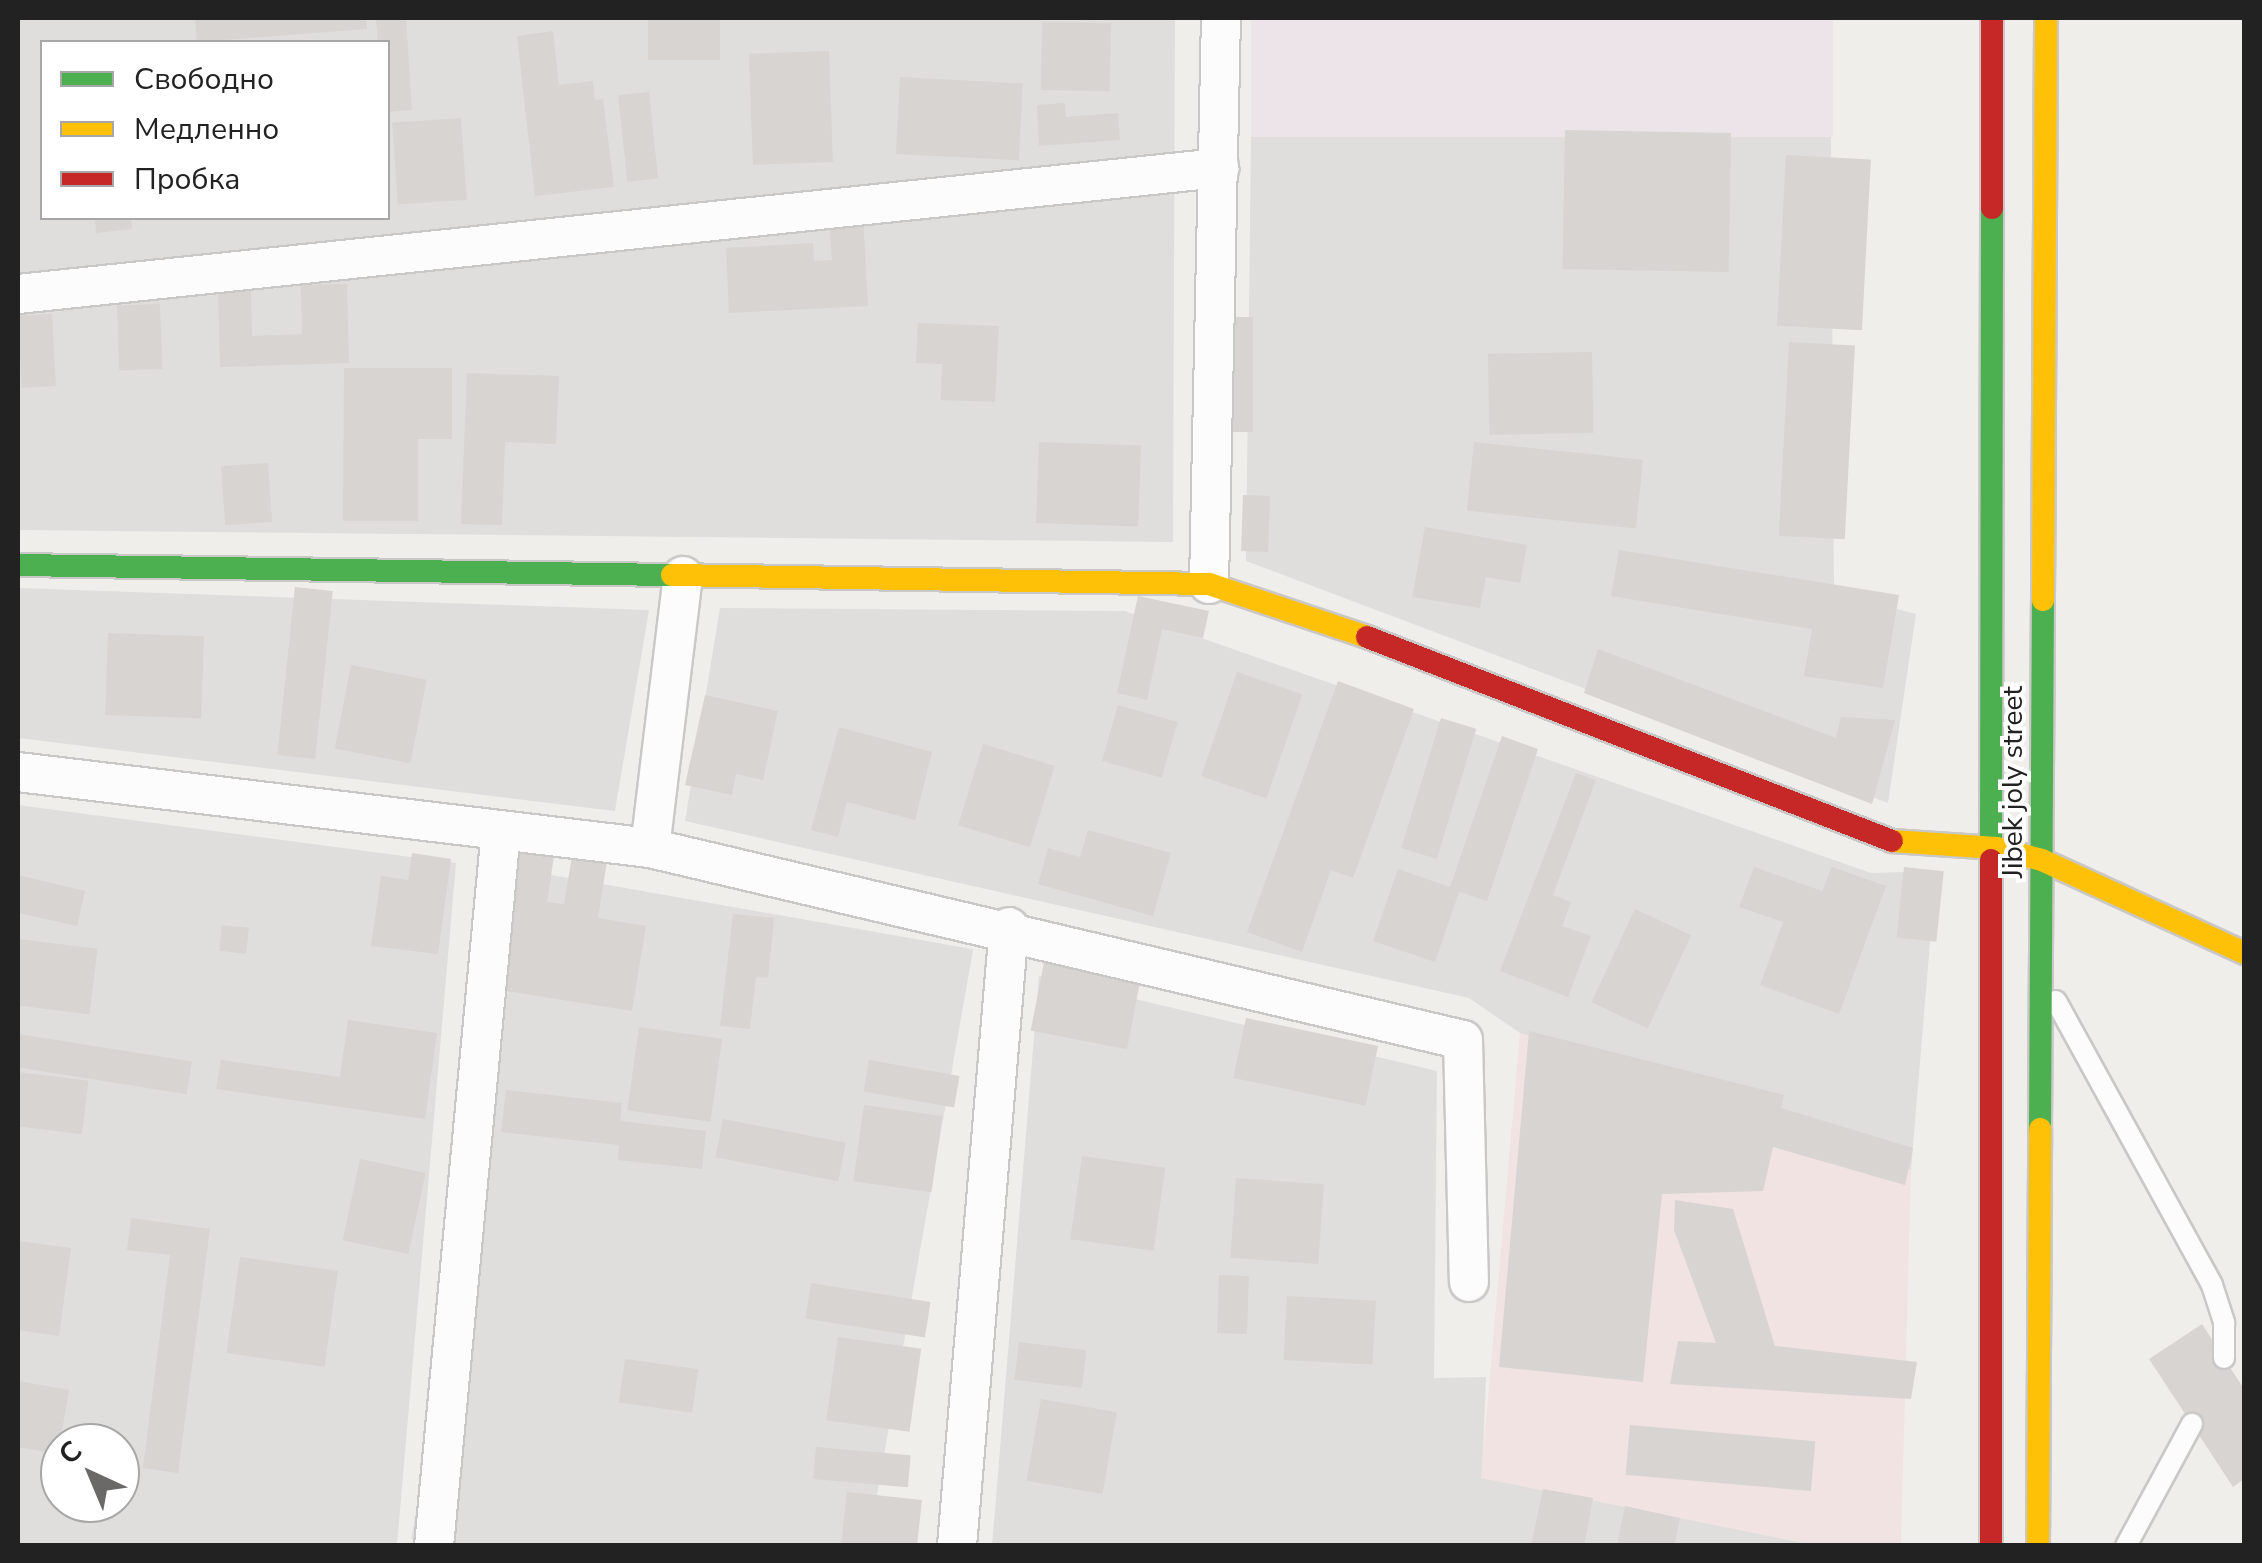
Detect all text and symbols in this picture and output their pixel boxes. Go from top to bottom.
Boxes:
legend [40,40,390,220]
text: Свободно [134,59,274,100]
text: Медленно [134,109,279,150]
text: Пробка [134,159,240,200]
street label: Jibek joly street [1996,686,2030,878]
north arrow [40,1423,140,1523]
text: С [51,1433,91,1473]

